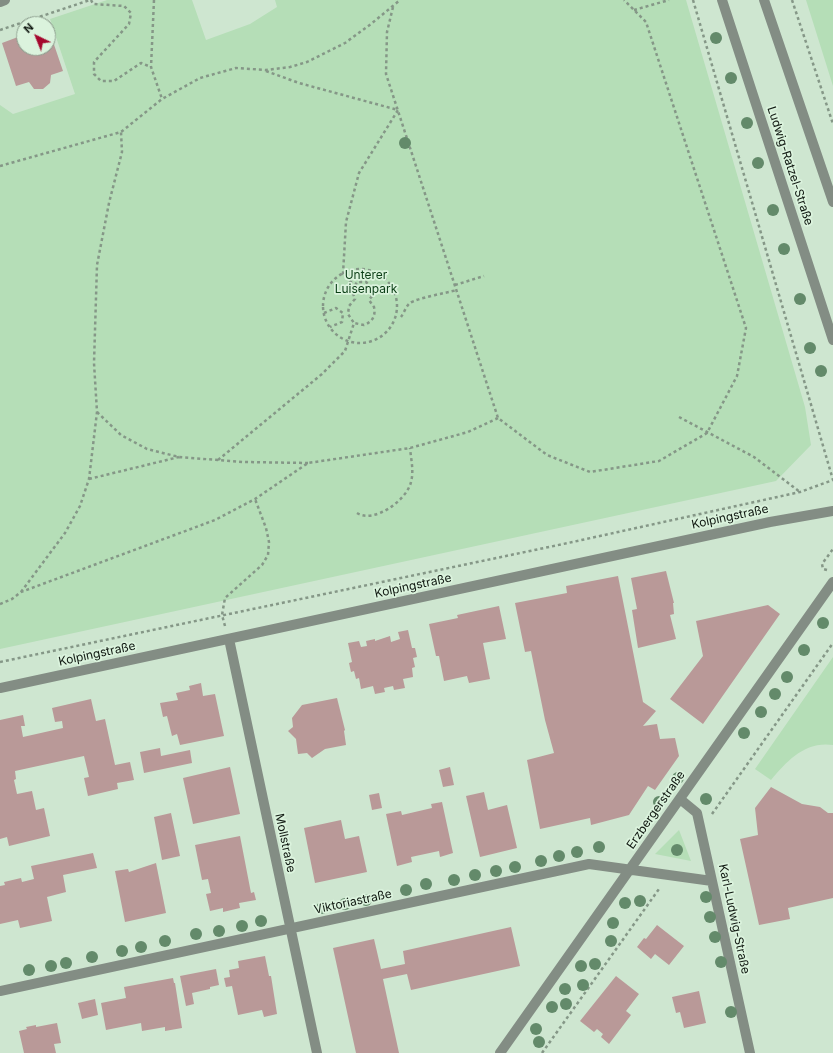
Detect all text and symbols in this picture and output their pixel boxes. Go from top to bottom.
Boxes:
north arrow [16,16,56,56]
text: N [21,20,36,36]
street label: Ludwig-Ratzel-Straße [764,105,816,227]
park label: Unterer Luisenpark [335,268,397,296]
street label: Kolpingstraße [690,502,770,532]
street label: Kolpingstraße [373,571,453,601]
street label: Kolpingstraße [57,639,137,669]
street label: Erzbergerstraße [624,768,688,852]
street label: Mollstraße [272,812,298,874]
street label: Karl-Ludwig-Straße [715,863,753,975]
street label: Viktoriastraße [313,887,393,917]

